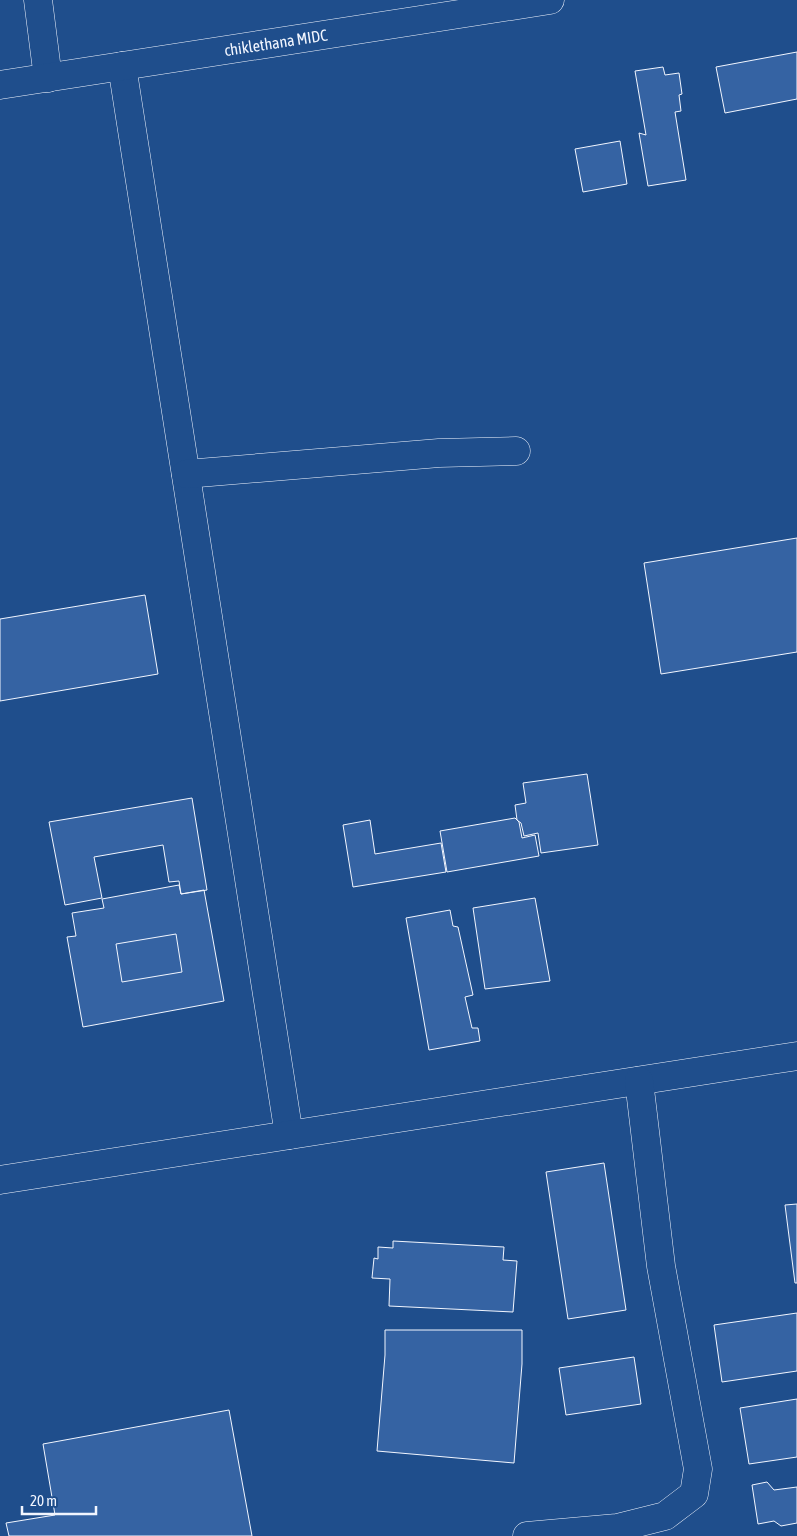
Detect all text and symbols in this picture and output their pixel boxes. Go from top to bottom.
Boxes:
street label: chiklethana MIDC [223,26,329,59]
scale bar [22,1484,96,1516]
text: 20 m [30,1492,57,1509]

